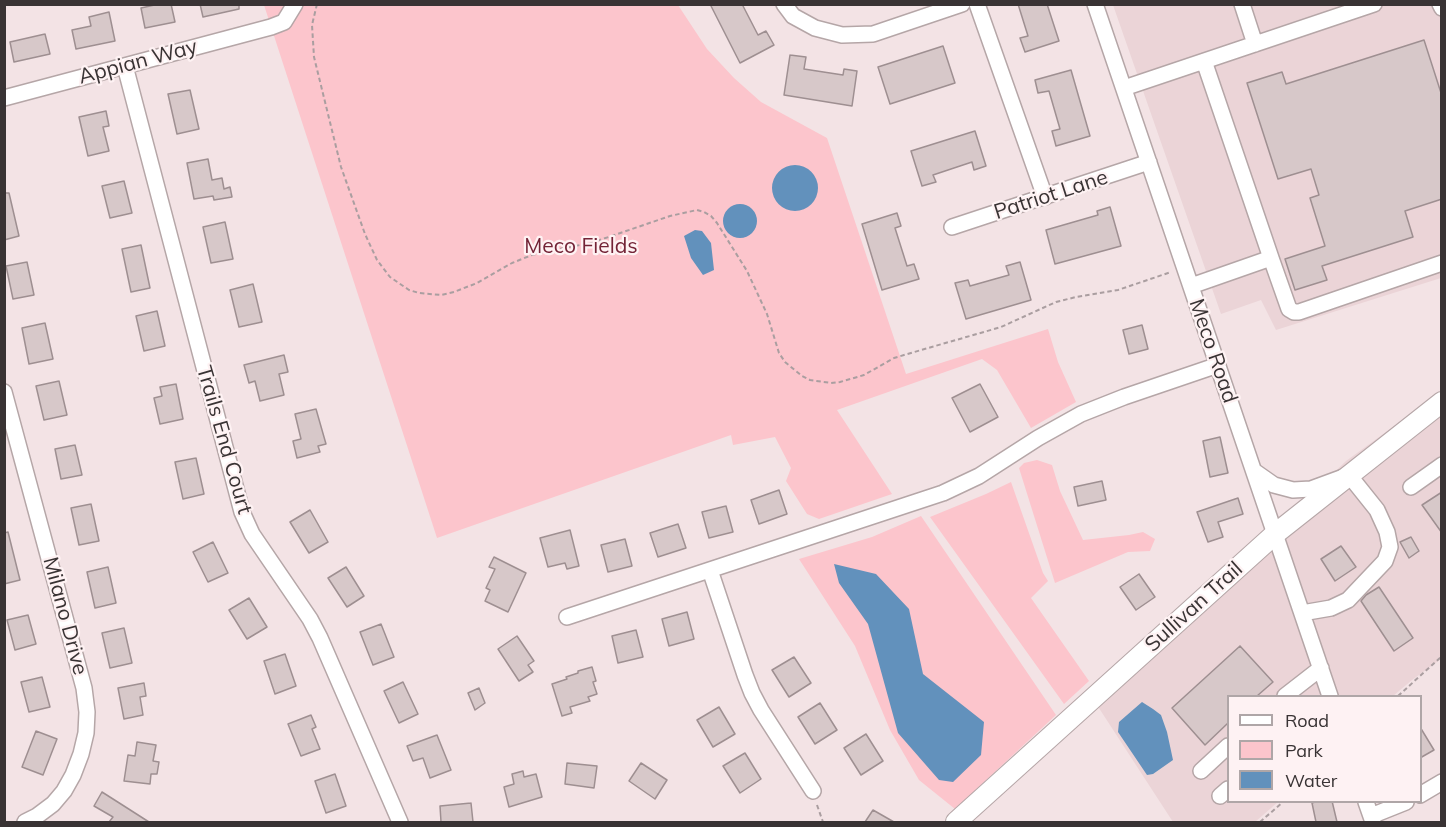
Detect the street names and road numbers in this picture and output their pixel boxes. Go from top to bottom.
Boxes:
street label: Appian Way [76,34,200,90]
street label: Patriot Lane [991,165,1111,225]
street label: Meco Road [1183,296,1243,406]
street label: Trails End Court [191,363,257,517]
street label: Milano Drive [37,554,93,678]
street label: Sullivan Trail [1140,557,1248,657]

